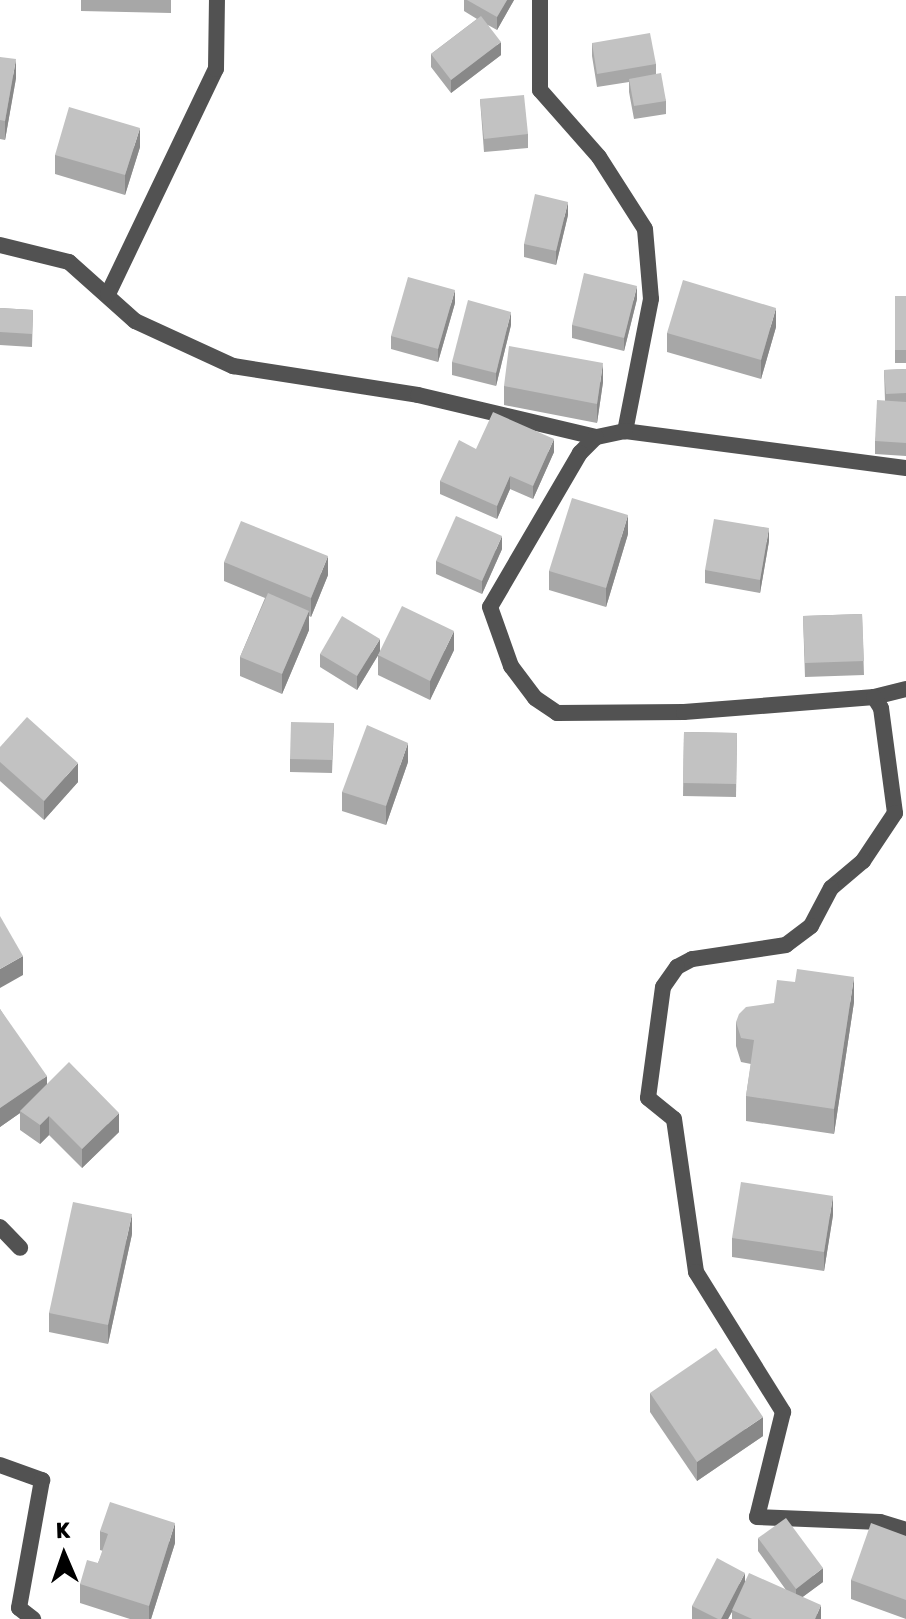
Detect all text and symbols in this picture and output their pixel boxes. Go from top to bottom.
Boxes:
north arrow [24,1515,104,1595]
text: K [55,1517,71,1544]

